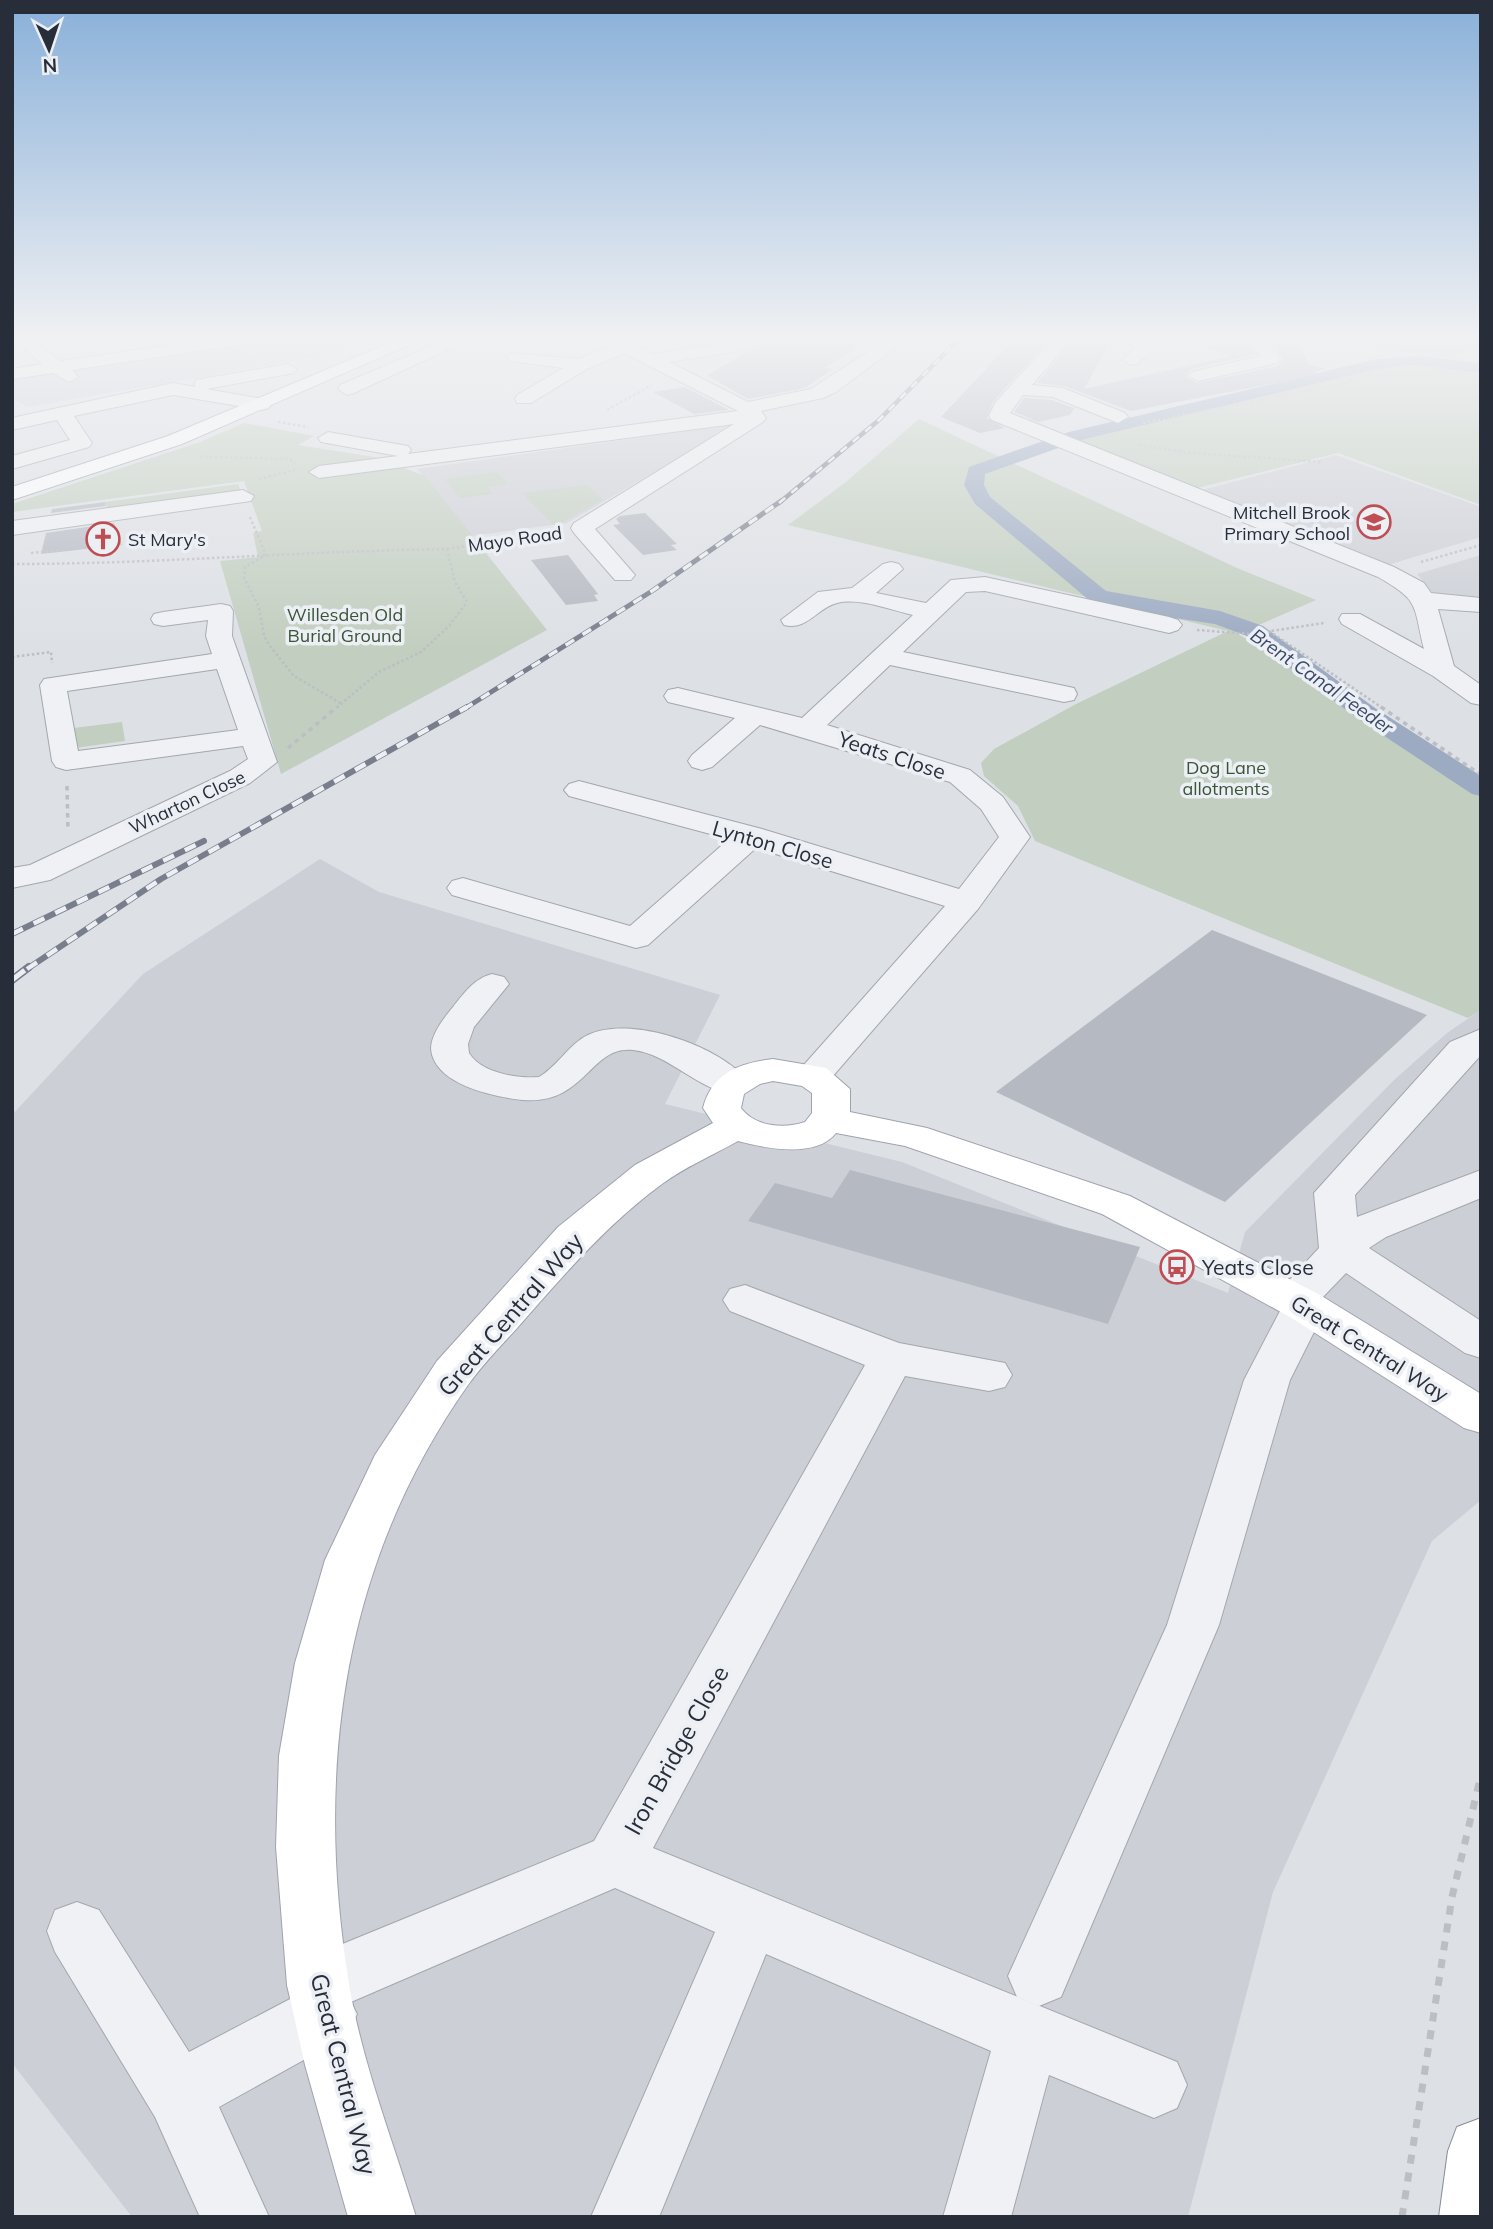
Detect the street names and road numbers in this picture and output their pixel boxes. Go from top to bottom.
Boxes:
street label: Mayo Road [467,521,563,557]
street label: Yeats Close [834,725,949,785]
street label: Wharton Close [125,765,249,839]
street label: Lynton Close [710,814,836,874]
street label: Great Central Way [431,1226,589,1402]
street label: Great Central Way [1286,1289,1454,1407]
street label: Iron Bridge Close [617,1660,735,1840]
street label: Great Central Way [304,1970,384,2178]

